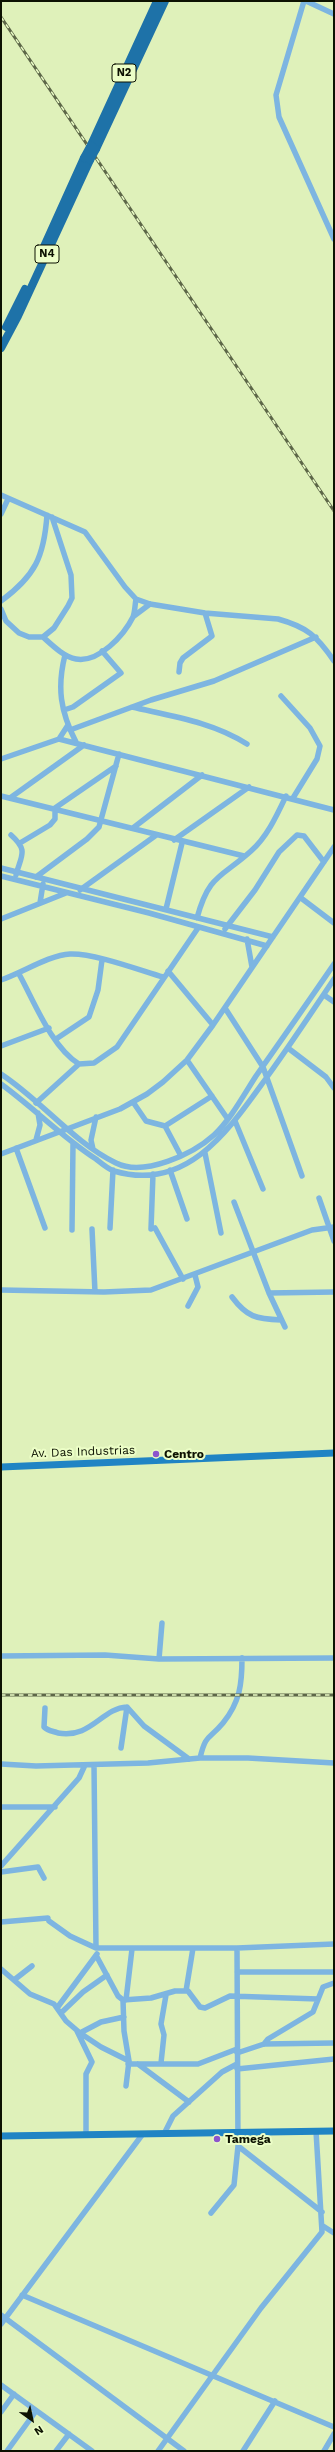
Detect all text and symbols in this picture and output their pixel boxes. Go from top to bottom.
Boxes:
road number: N2 [112,64,136,82]
road number: N4 [35,245,59,263]
street label: Av. Das Industrias [31,1443,135,1461]
place label: Centro [164,1447,204,1461]
marker: Centro [151,1449,161,1459]
place label: Tamega [225,2132,271,2146]
marker: Tamega [212,2134,222,2144]
north arrow [12,2400,52,2440]
text: N [32,2423,46,2438]

